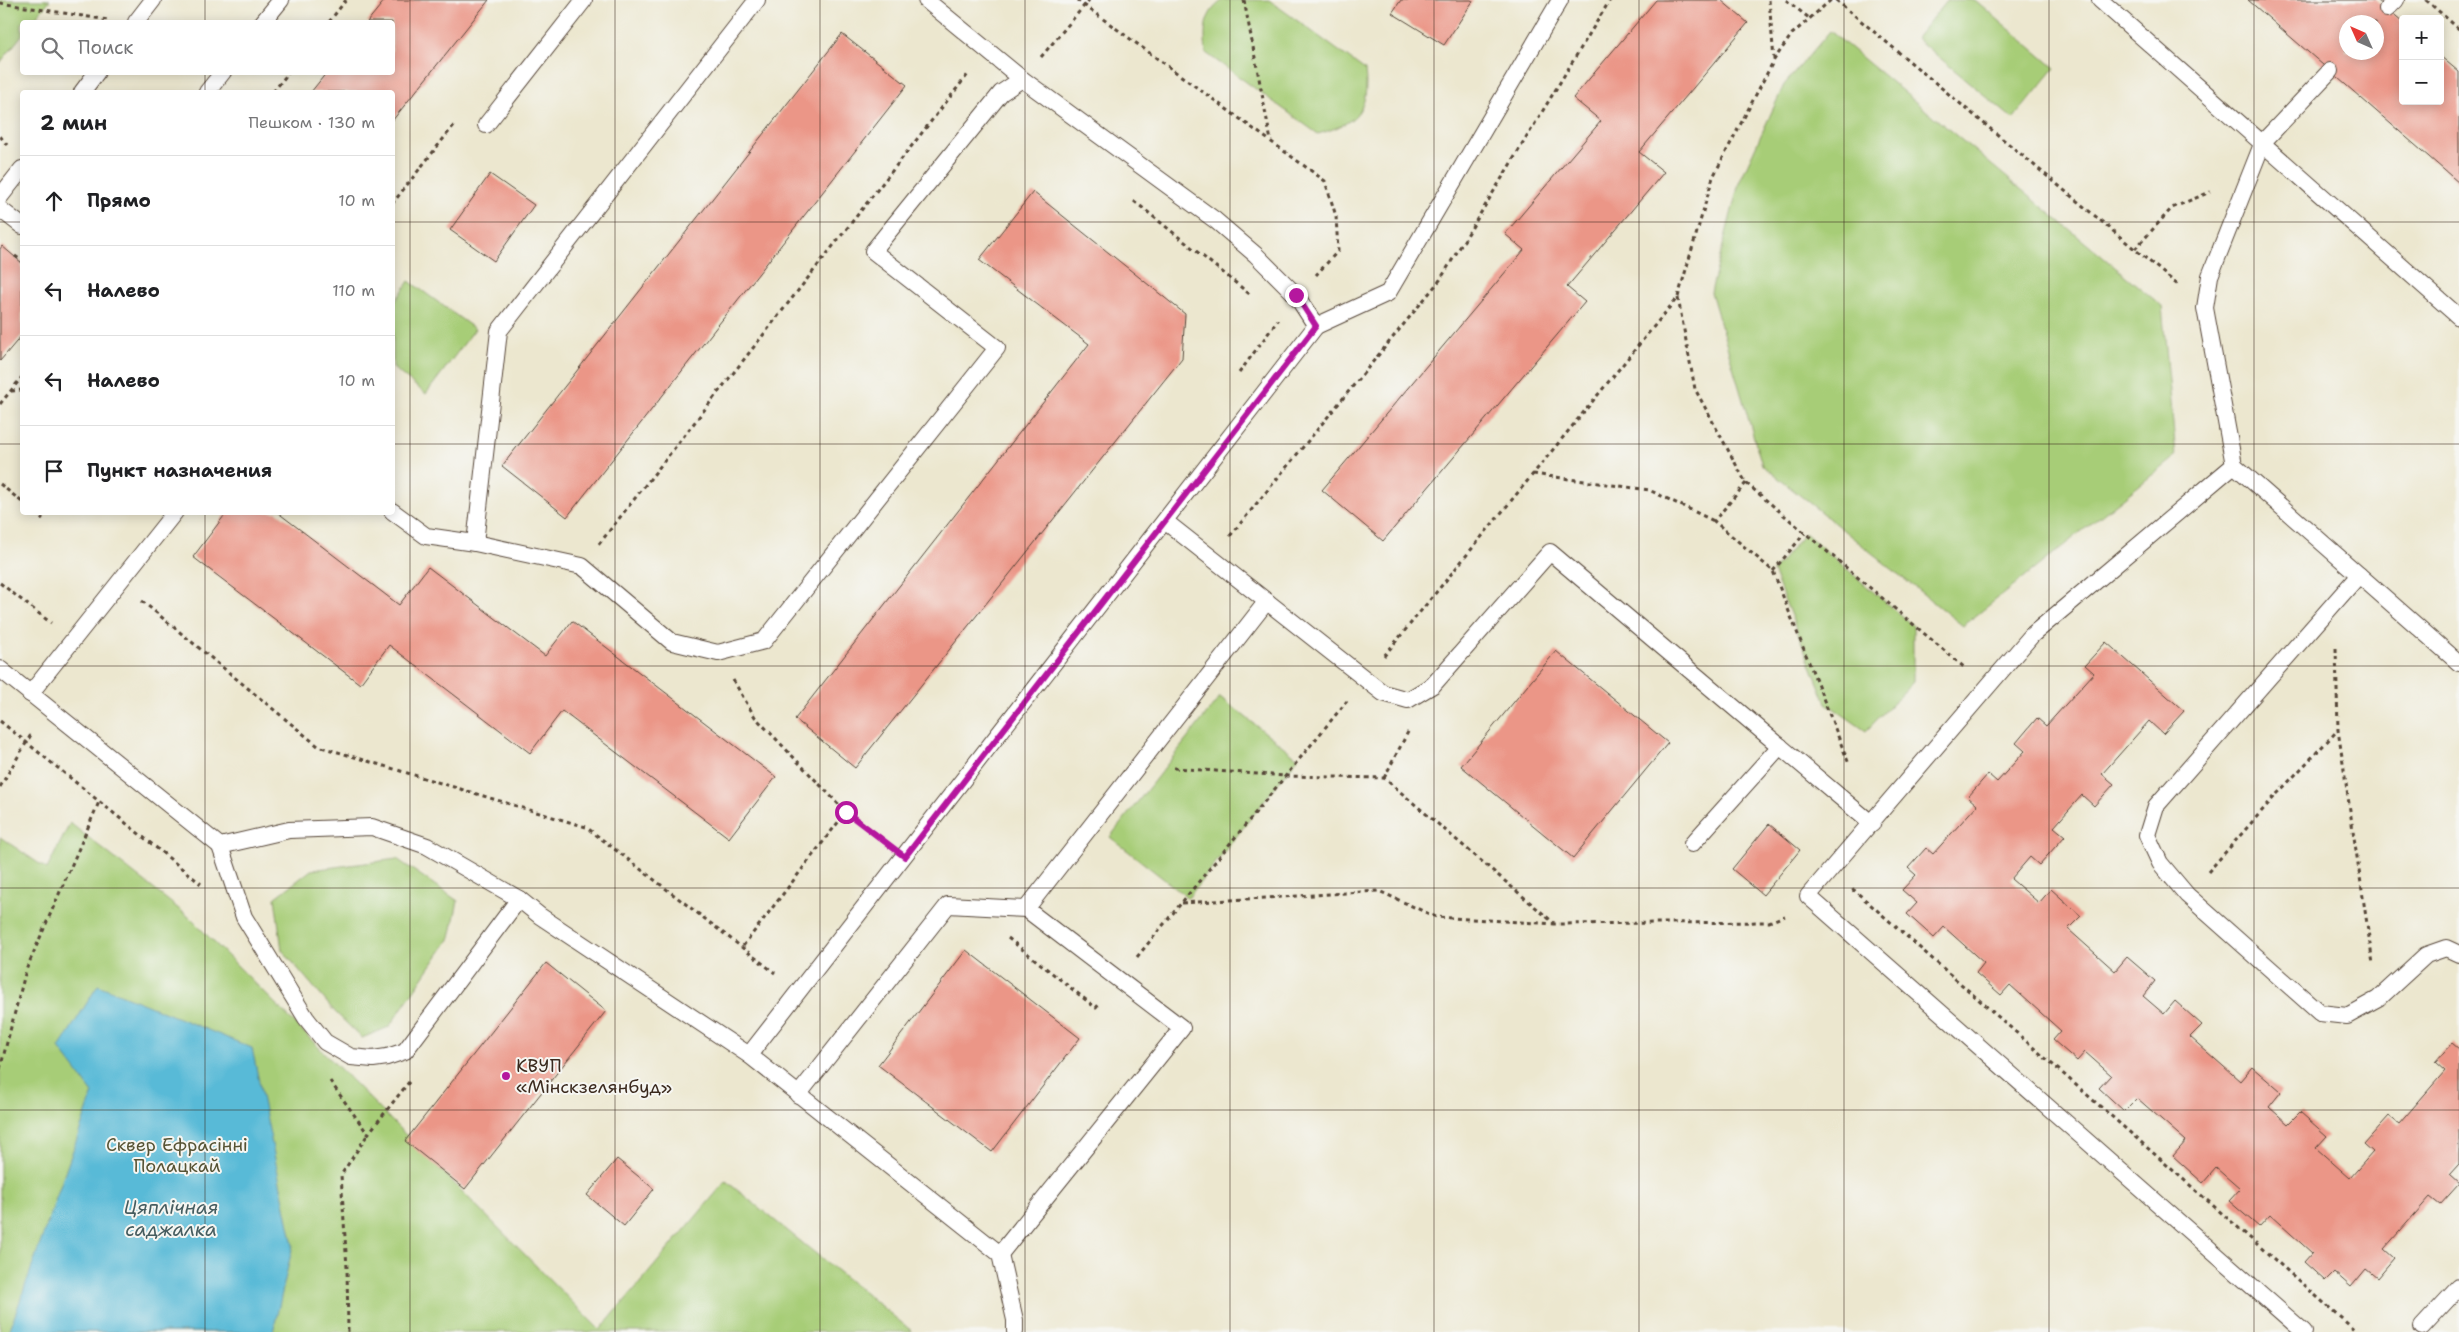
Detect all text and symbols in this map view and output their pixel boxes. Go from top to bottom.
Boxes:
north arrow [2339,15,2384,60]
map controls [2399,15,2444,105]
button: + [2399,15,2444,60]
search box [20,20,395,75]
icon: search [38,34,66,62]
text: Поиск [78,35,133,60]
button: − [2399,60,2444,105]
text: 2 мин [40,109,107,137]
text: Пешком · 130 m [248,112,375,133]
icon: ahead [40,187,68,215]
text: Прямо [87,188,151,213]
text: 10 m [338,190,375,211]
icon: left [40,277,68,305]
text: Налево [87,278,160,303]
text: 110 m [332,280,375,301]
route end [1285,284,1308,307]
icon: left [40,367,68,395]
text: Налево [87,368,160,393]
text: 10 m [338,370,375,391]
icon: arrive [40,457,68,485]
text: Пункт назначения [87,458,272,483]
route start [835,801,858,824]
place label: КВУП «Мінскзелянбуд» [516,1054,672,1099]
marker: КВУП «Мінскзелянбуд» [500,1070,512,1082]
park label: Сквер Ефрасінні Полацкай [106,1133,248,1178]
water label: Цяплічная саджалка [124,1195,218,1242]

